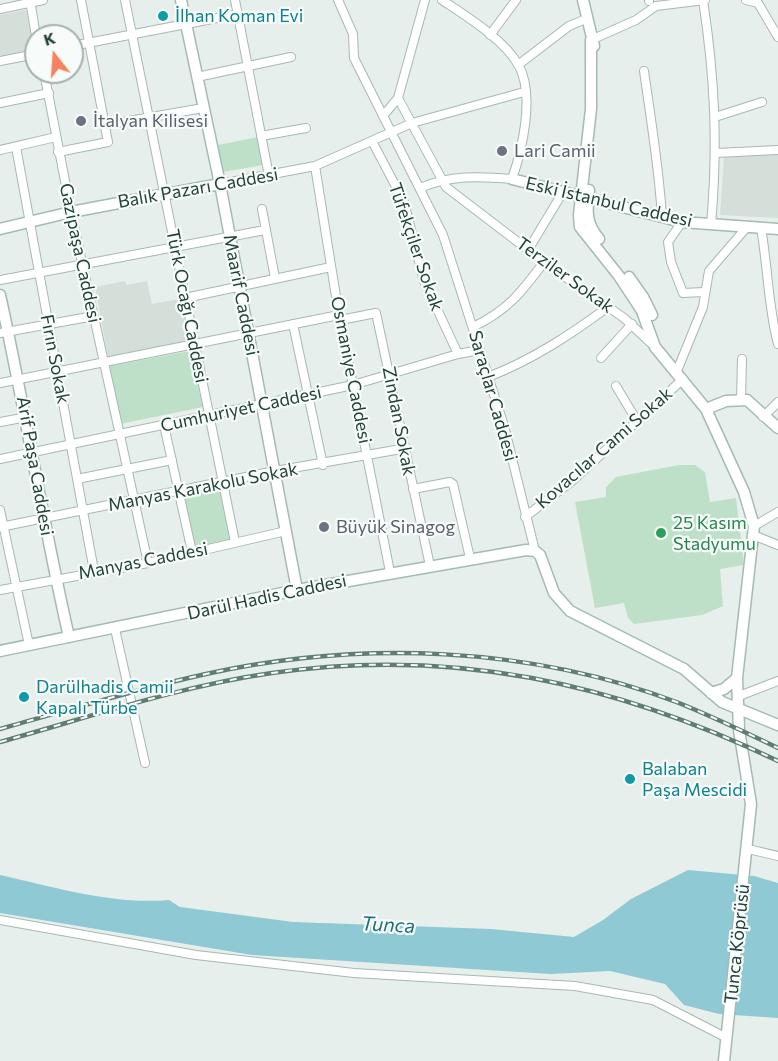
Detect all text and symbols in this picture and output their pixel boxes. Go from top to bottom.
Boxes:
place label: İlhan Koman Evi [175,5,303,27]
marker: İlhan Koman Evi [156,9,170,23]
north arrow [24,24,84,84]
text: K [41,28,57,49]
place label: İtalyan Kilisesi [93,110,208,132]
marker: İtalyan Kilisesi [74,114,88,128]
place label: Lari Camii [514,140,596,162]
marker: Lari Camii [495,144,509,158]
street label: Balık Pazarı Caddesi [116,163,280,213]
street label: Eski İstanbul Caddesi [524,172,694,232]
street label: Tüfekçiler Sokak [384,180,448,314]
street label: Gazipaşa Caddesi [55,181,105,325]
street label: Türk Ocağı Caddesi [161,227,213,385]
street label: Terziler Sokak [512,232,618,318]
street label: Maarif Caddesi [219,233,263,357]
street label: Osmaniye Caddesi [326,294,376,446]
street label: Fırın Sokak [36,313,74,405]
street label: Saraçlar Caddesi [464,328,522,464]
street label: Zindan Sokak [378,365,420,477]
street label: Cumhuriyet Caddesi [158,381,324,437]
street label: Kovacılar Cami Sokak [531,383,677,513]
street label: Arif Paşa Caddesi [12,394,58,538]
street label: Manyas Karakolu Sokak [106,458,300,516]
place label: 25 Kasım Stadyumu [673,512,756,554]
place label: Büyük Sinagog [336,516,455,538]
marker: Büyük Sinagog [317,520,331,534]
marker: 25 Kasım Stadyumu [654,526,668,540]
street label: Manyas Caddesi [76,538,210,584]
street label: Darül Hadis Caddesi [185,570,349,624]
place label: Darülhadis Camii Kapalı Türbe [36,676,174,718]
marker: Darülhadis Camii Kapalı Türbe [17,690,31,704]
place label: Balaban Paşa Mescidi [642,758,747,800]
marker: Balaban Paşa Mescidi [623,772,637,786]
street label: Tunca Köprüsü [720,883,754,1005]
water label: Tunca [360,912,416,938]

